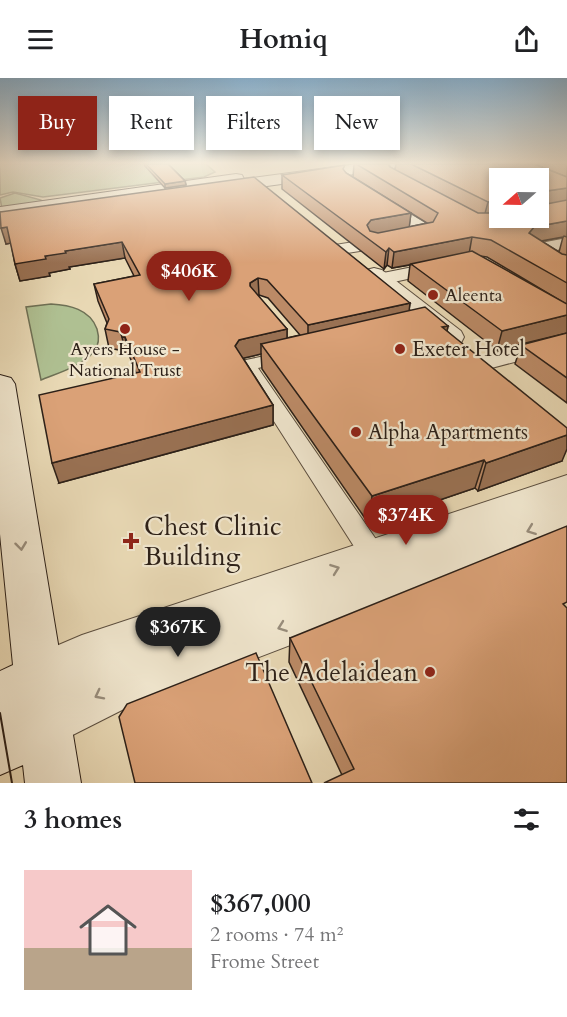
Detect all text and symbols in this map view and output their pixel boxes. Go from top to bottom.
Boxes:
text: Homiq [239,21,328,58]
icon: menu [24,23,57,56]
icon: share [510,23,543,56]
chip: Buy [18,96,97,150]
chip: Rent [109,96,194,150]
chip: Filters [206,96,302,150]
chip: New [314,96,400,150]
north arrow [489,168,549,228]
map controls [489,168,549,228]
pin: $406K [147,251,231,302]
text: $406K [160,257,218,284]
place label: Aleenta [445,283,503,308]
marker: Aleenta [426,288,440,302]
marker: Ayers House - National Trust [118,322,132,336]
place label: Exeter Hotel [412,335,525,364]
place label: Ayers House - National Trust [69,337,182,383]
marker: Exeter Hotel [393,342,407,356]
place label: Alpha Apartments [368,418,528,447]
marker: Alpha Apartments [349,425,363,439]
pin: $374K [364,495,448,546]
text: $374K [377,501,435,528]
place label: Chest Clinic Building [144,509,282,574]
one-way arrow [526,523,537,535]
marker: Chest Clinic Building [122,532,140,550]
one-way arrow [15,541,27,551]
one-way arrow [329,564,339,577]
pin: $367K [136,607,220,658]
text: $367K [149,613,207,640]
one-way arrow [277,619,288,632]
place label: The Adelaidean [245,655,418,690]
marker: The Adelaidean [423,665,437,679]
one-way arrow [95,688,106,700]
text: 3 homes [24,802,122,837]
icon: filters [510,803,543,836]
text: $367,000 [210,886,311,921]
icon: home [72,894,144,966]
text: 2 rooms · 74 m² [210,921,343,948]
text: Frome Street [210,948,319,975]

